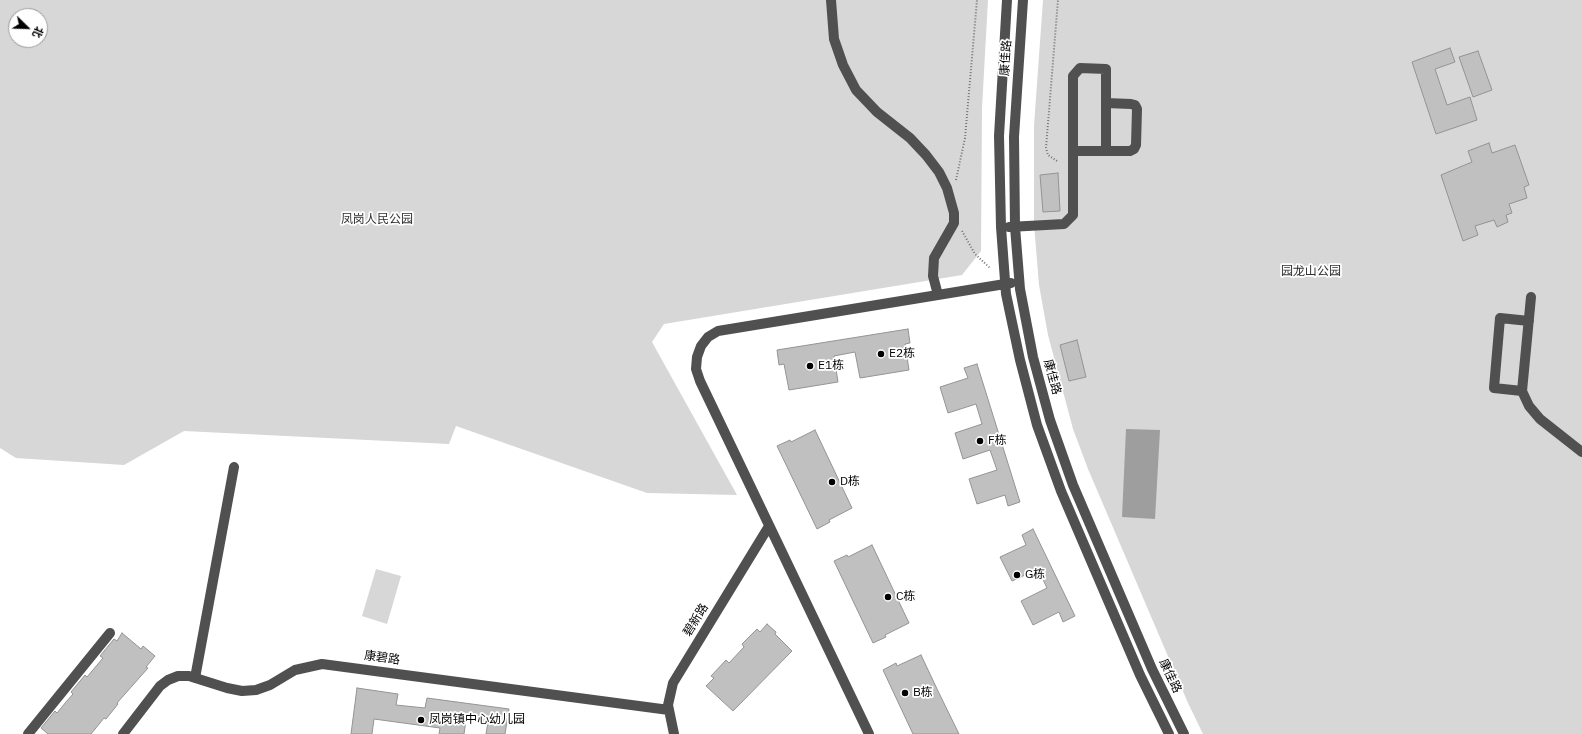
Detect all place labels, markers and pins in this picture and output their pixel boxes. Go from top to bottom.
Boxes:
place label: E2栋 [889,347,915,361]
marker: E2栋 [876,349,886,359]
place label: E1栋 [818,359,844,373]
marker: E1栋 [805,361,815,371]
place label: F栋 [988,434,1007,448]
marker: F栋 [975,436,985,446]
place label: D栋 [840,475,860,489]
marker: D栋 [827,477,837,487]
place label: G栋 [1025,568,1045,582]
marker: G栋 [1012,570,1022,580]
place label: C栋 [896,590,915,604]
marker: C栋 [883,592,893,602]
place label: B栋 [913,686,933,700]
marker: B栋 [900,688,910,698]
place label: 凤岗镇中心幼儿园 [429,713,525,727]
marker: 凤岗镇中心幼儿园 [416,715,426,725]

